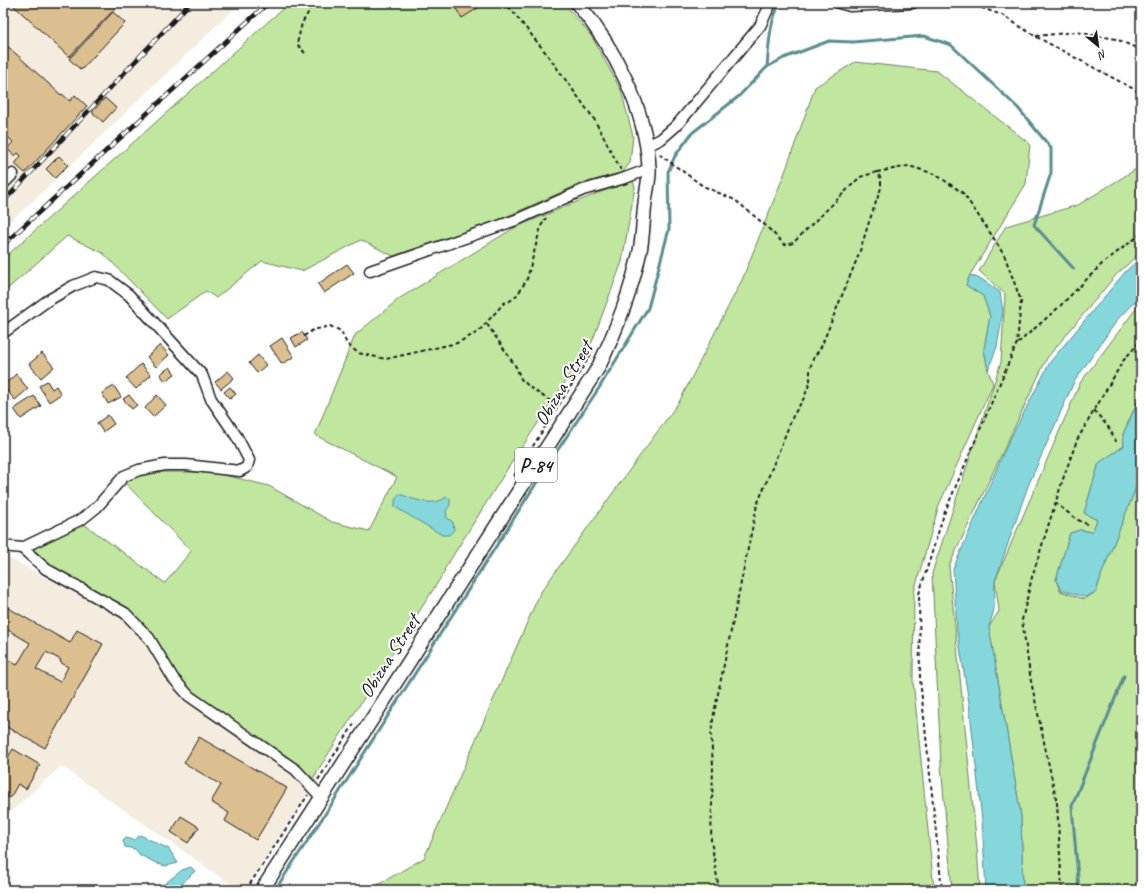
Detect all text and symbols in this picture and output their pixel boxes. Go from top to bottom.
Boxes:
north arrow [1078,26,1118,66]
text: N [1095,47,1109,64]
street label: Obizna Street [528,334,600,430]
road number: Р-84 [515,448,557,482]
street label: Obizna Street [353,607,427,703]

